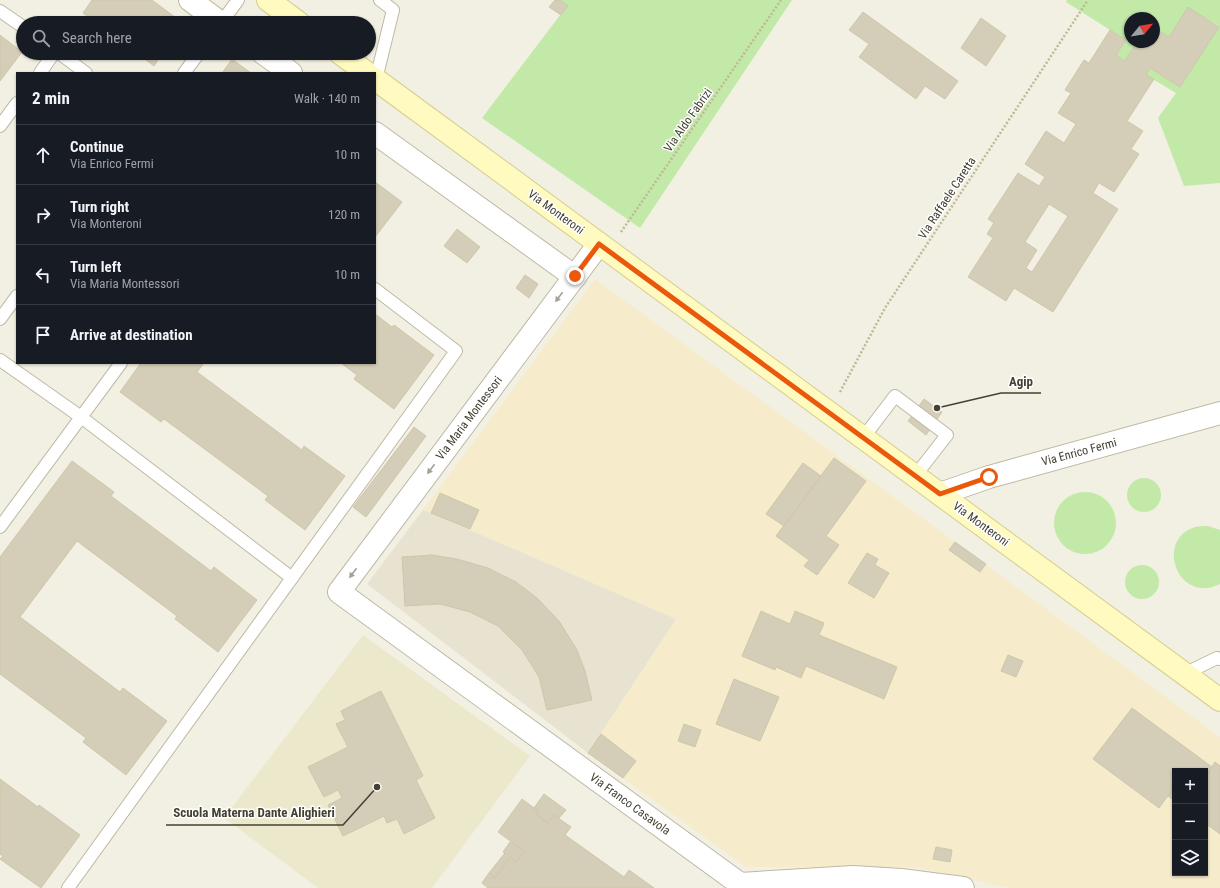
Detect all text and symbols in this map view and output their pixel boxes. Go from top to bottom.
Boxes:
north arrow [1124,12,1160,48]
search box [16,16,376,60]
icon: search [30,27,52,49]
text: Search here [62,29,132,47]
street label: Via Aldo Fabrizi [661,86,715,154]
text: 2 min [32,88,70,108]
text: Walk · 140 m [294,91,360,106]
text: Continue [70,138,124,156]
icon: ahead [32,144,54,166]
text: 10 m [334,147,360,162]
street label: Via Raffaele Caretta [915,154,979,242]
text: Via Enrico Fermi [70,156,154,171]
street label: Via Monteroni [525,187,587,237]
text: Turn right [70,198,129,216]
icon: right [32,204,54,226]
text: 120 m [328,207,360,222]
text: Via Monteroni [70,216,142,231]
text: Turn left [70,258,121,276]
icon: left [32,264,54,286]
text: 10 m [334,267,360,282]
route end [566,267,584,285]
text: Via Maria Montessori [70,276,180,291]
one-way arrow [555,292,563,303]
icon: arrive [32,324,54,346]
text: Arrive at destination [70,326,193,344]
callout: Agip [1001,368,1041,393]
street label: Via Maria Montessori [433,373,505,463]
text: Agip [1009,374,1033,389]
street label: Via Enrico Fermi [1040,435,1118,469]
one-way arrow [427,463,435,474]
route start [980,468,998,486]
street label: Via Monteroni [950,499,1012,549]
one-way arrow [349,568,357,578]
map controls [1172,768,1208,876]
button: + [1172,768,1208,804]
street label: Via Franco Casavola [587,770,673,838]
callout: Scuola Materna Dante Alighieri [166,800,343,825]
button: − [1172,804,1208,840]
text: Scuola Materna Dante Alighieri [173,805,335,820]
button: layers [1172,840,1208,876]

